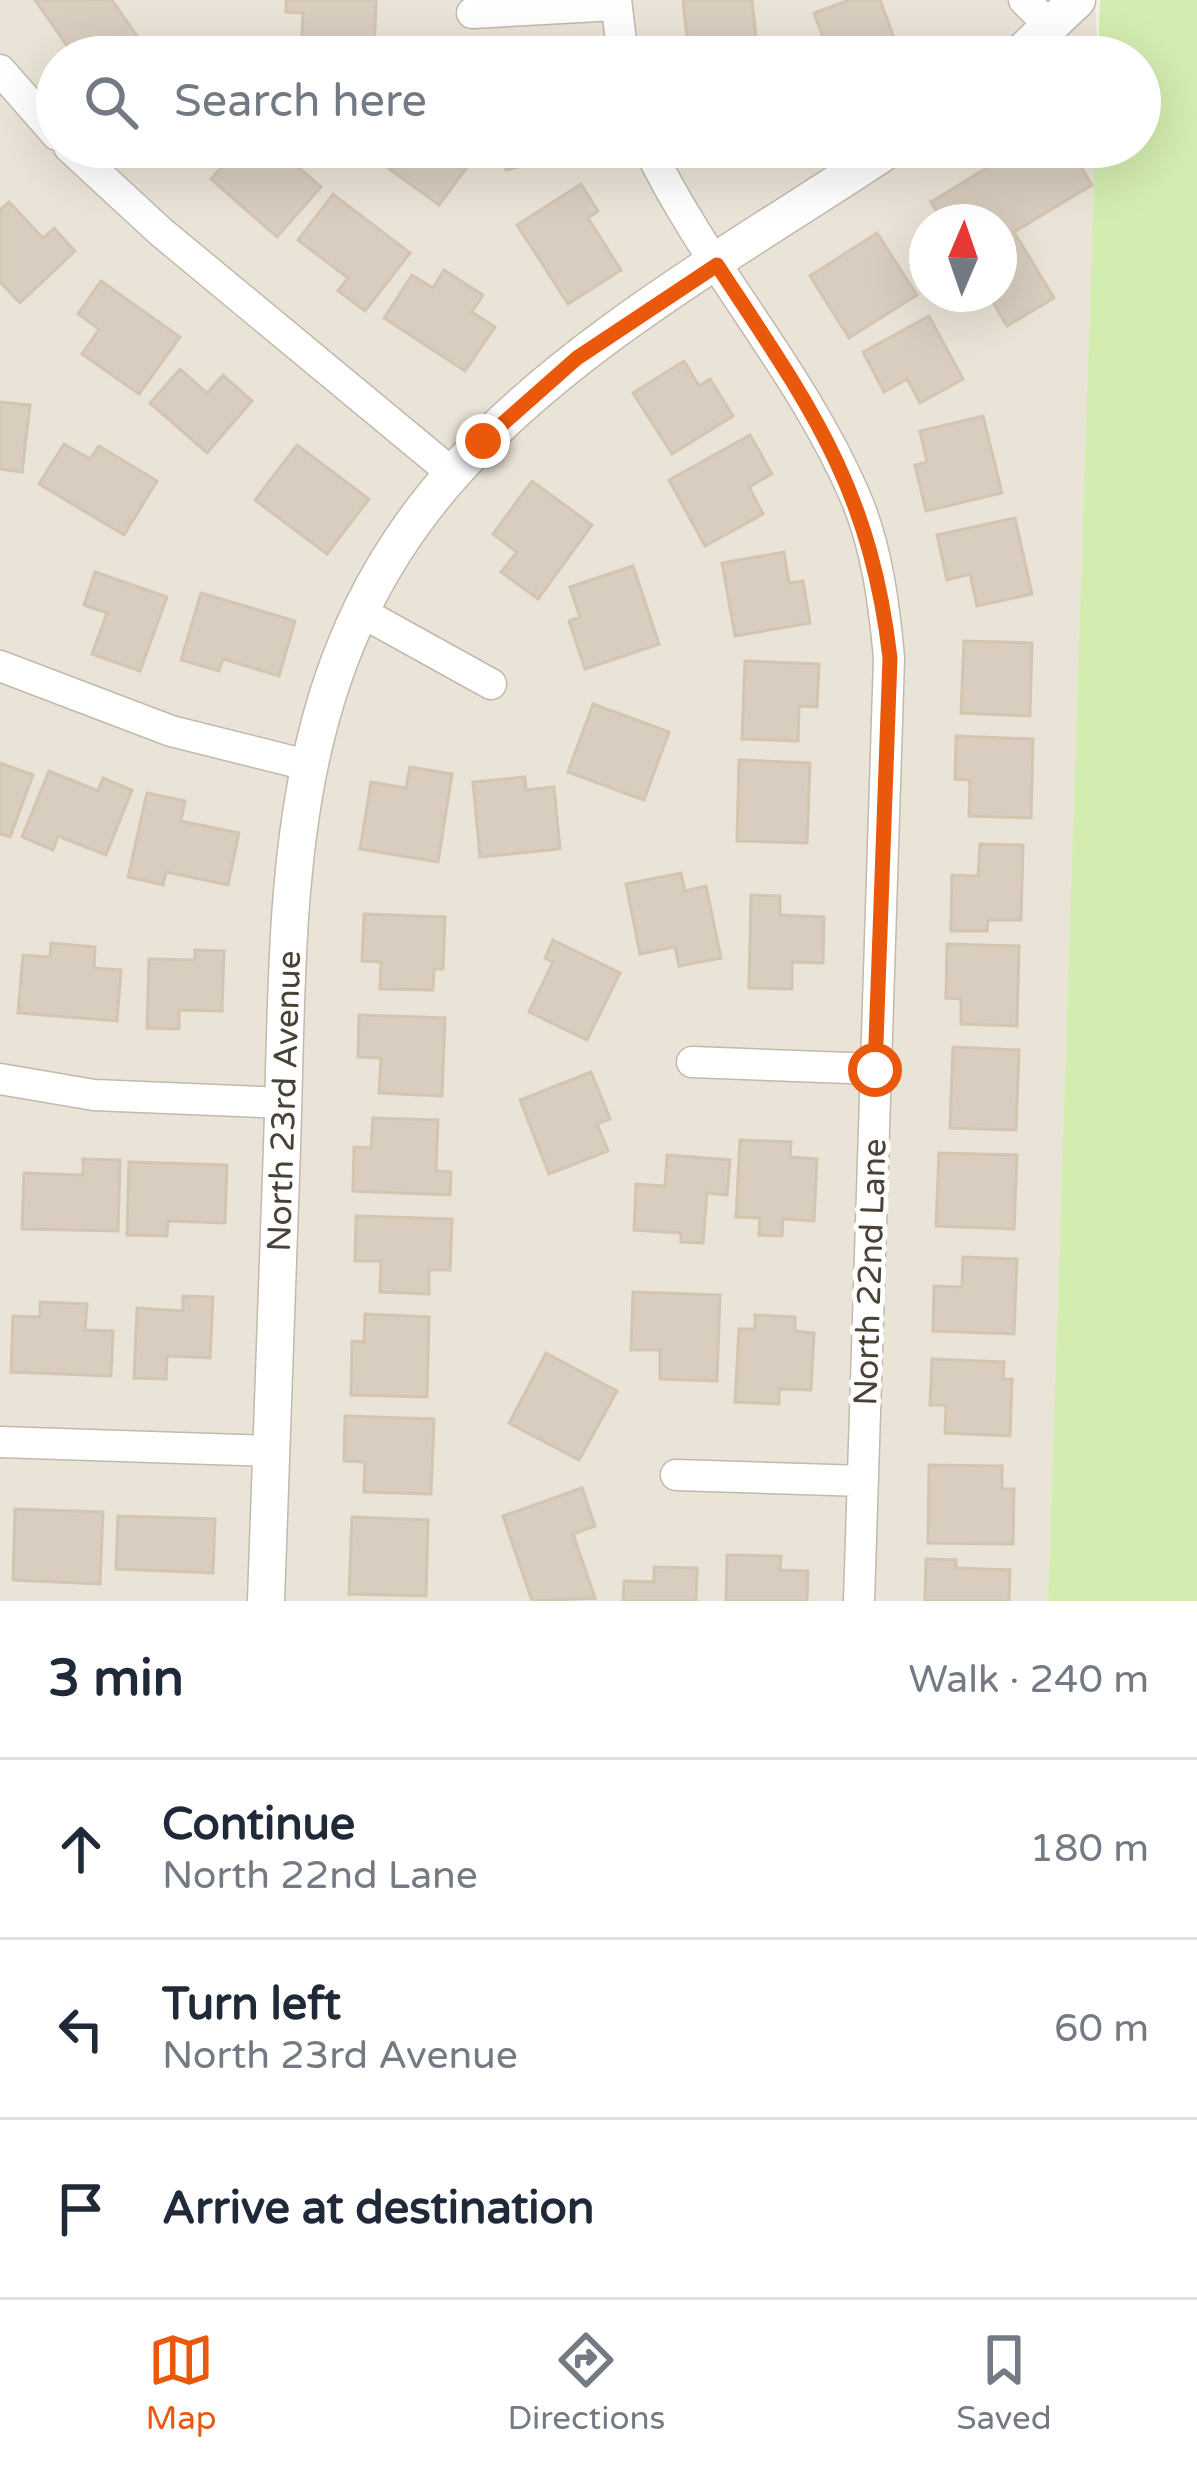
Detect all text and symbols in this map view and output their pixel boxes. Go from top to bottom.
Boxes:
search box [36,36,1161,168]
icon: search [78,69,144,135]
text: Search here [174,75,427,129]
north arrow [909,204,1017,312]
route end [456,414,510,468]
street label: North 23rd Avenue [260,950,309,1252]
route start [848,1043,902,1097]
street label: North 22nd Lane [846,1138,895,1406]
text: 3 min [48,1648,184,1710]
text: Walk · 240 m [908,1656,1149,1703]
text: Continue [162,1798,355,1852]
icon: ahead [48,1816,114,1882]
text: 180 m [1030,1825,1149,1872]
text: North 22nd Lane [162,1852,478,1899]
text: Turn left [162,1978,341,2032]
icon: left [48,1996,114,2062]
text: 60 m [1054,2005,1149,2052]
text: North 23rd Avenue [162,2032,518,2079]
icon: arrive [48,2176,114,2242]
text: Arrive at destination [162,2182,594,2236]
tab: Map [145,2327,217,2438]
tab: Directions [507,2327,665,2438]
tab: Saved [956,2327,1052,2438]

